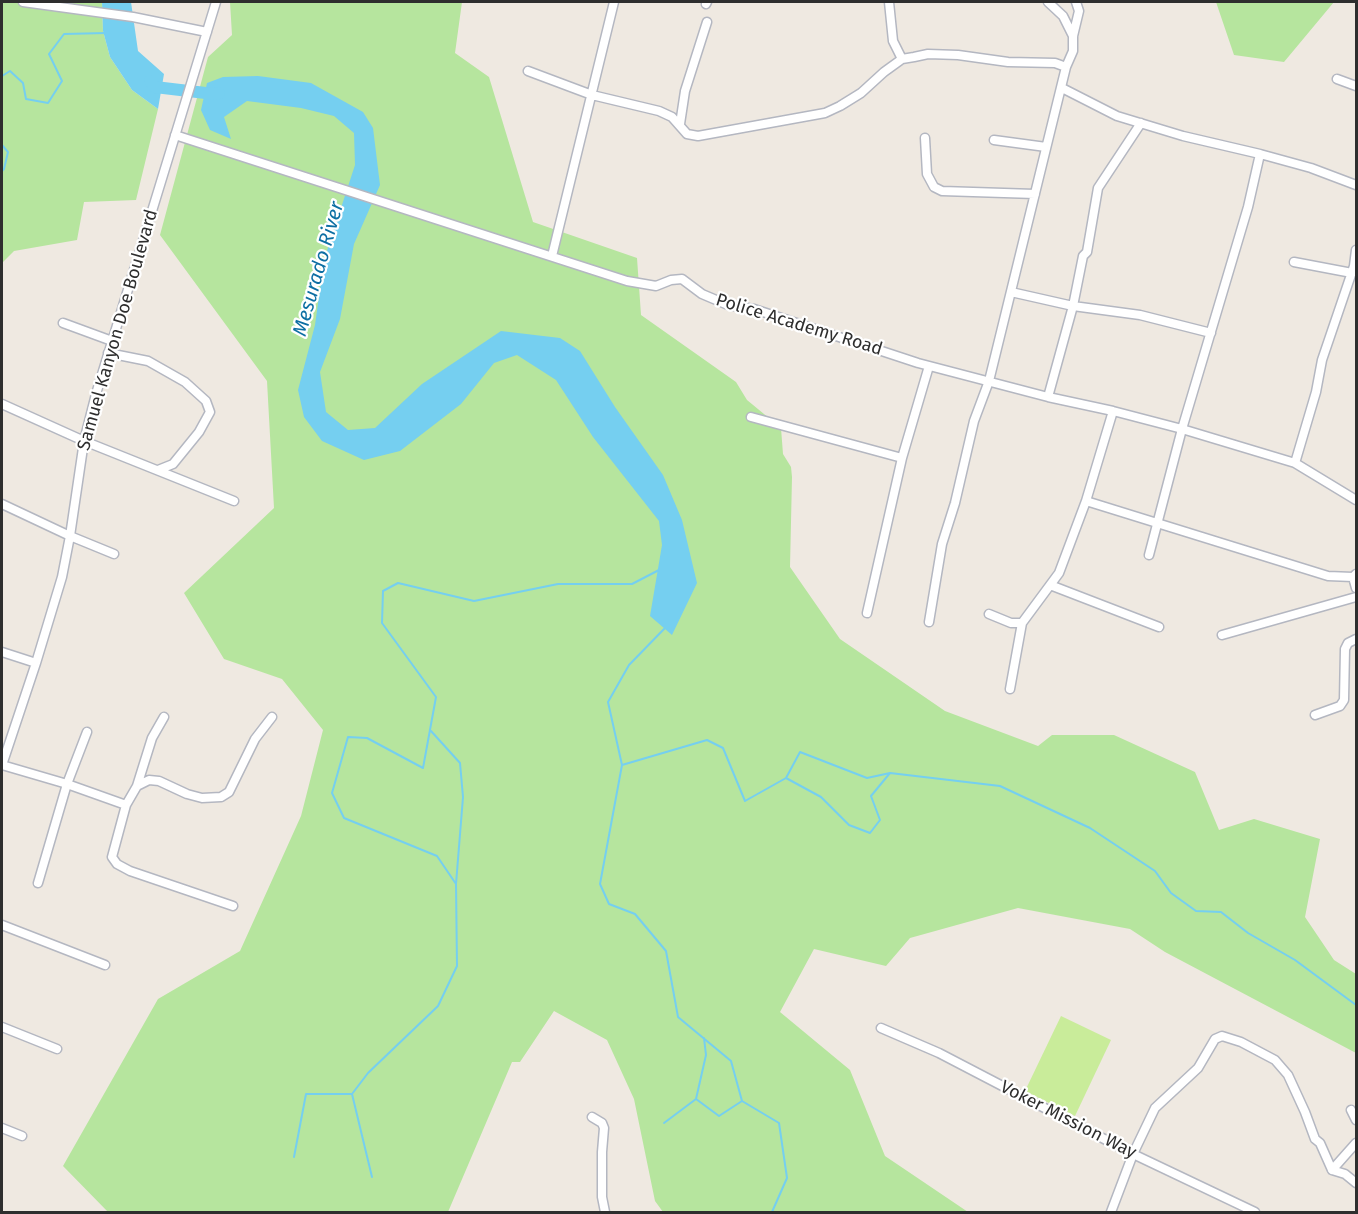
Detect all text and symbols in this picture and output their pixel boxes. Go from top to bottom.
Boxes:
water label: Mesurado River [288,199,350,339]
street label: Samuel Kanyon Doe Boulevard [73,207,163,453]
street label: Police Academy Road [713,289,885,361]
street label: Voker Mission Way [996,1076,1140,1164]

